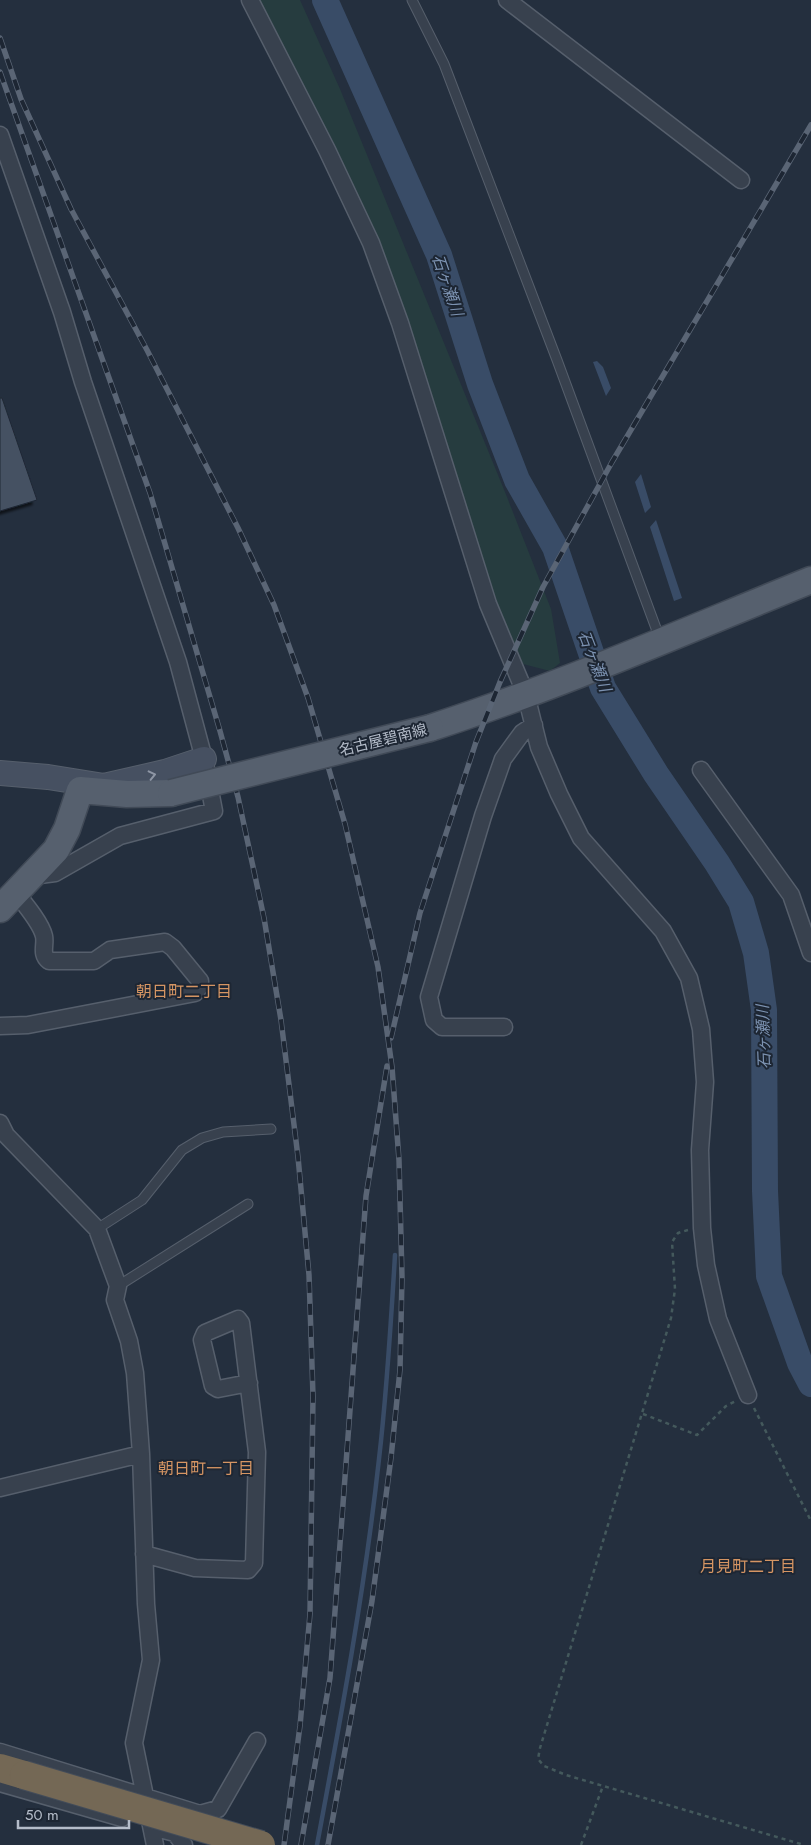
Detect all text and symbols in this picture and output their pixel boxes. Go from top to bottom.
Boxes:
water label: 石ヶ瀬川 [426,251,469,321]
water label: 石ヶ瀬川 [572,627,617,697]
street label: 名古屋碧南線 [337,718,429,762]
one-way arrow [147,770,156,781]
district label: 朝日町二丁目 [136,980,232,1003]
water label: 石ヶ瀬川 [751,1003,776,1069]
district label: 朝日町一丁目 [158,1457,254,1480]
district label: 月見町二丁目 [700,1555,796,1578]
scale bar [18,1798,129,1830]
text: 50 m [25,1804,59,1826]

